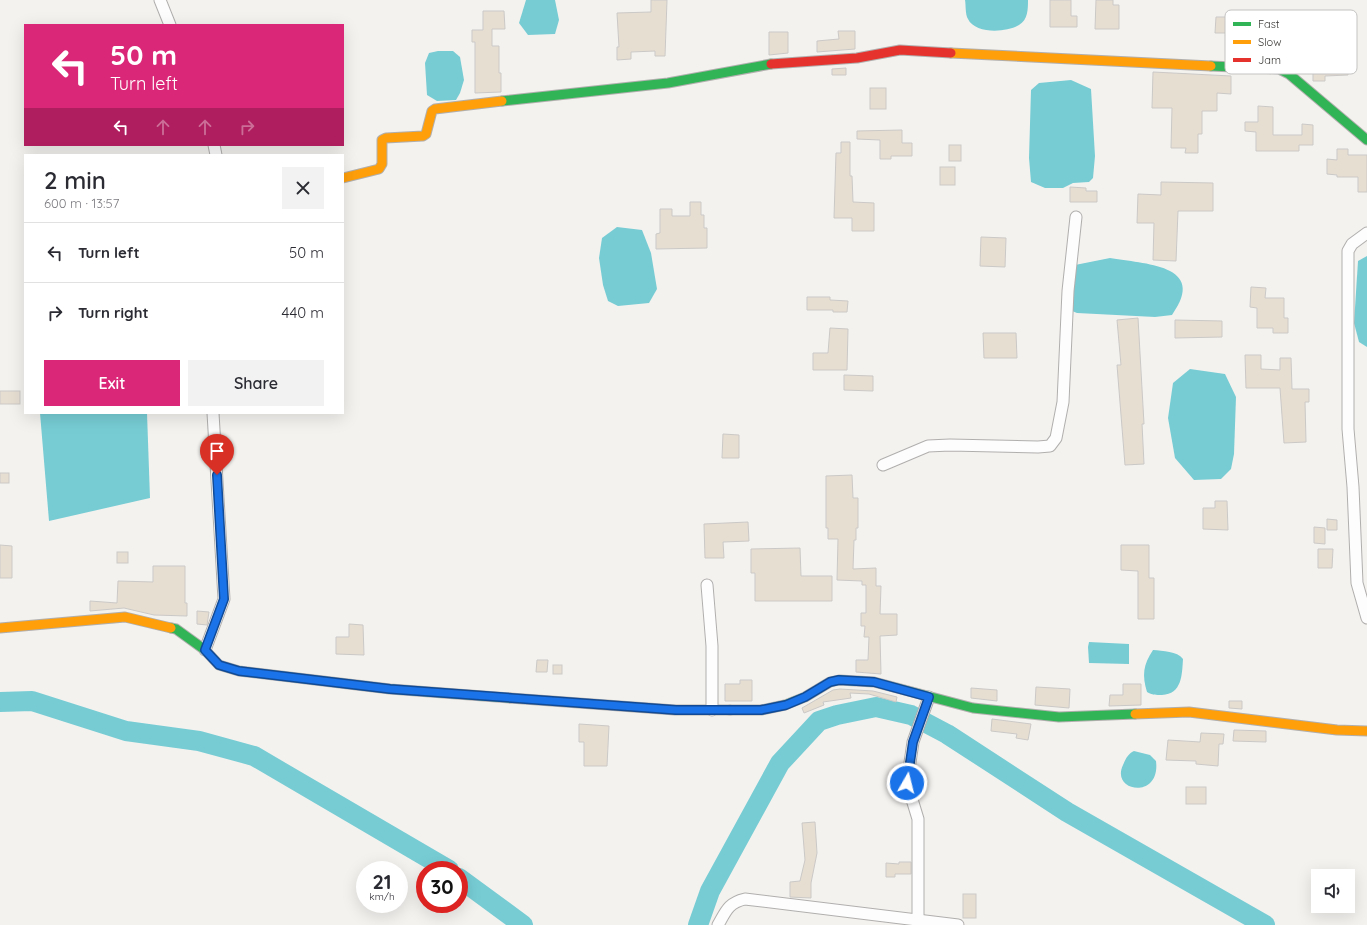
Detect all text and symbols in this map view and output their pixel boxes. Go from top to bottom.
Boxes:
legend [1225,10,1357,74]
text: Fast [1258,17,1280,31]
text: Slow [1258,35,1282,49]
text: 50 m [110,37,177,72]
icon: left [44,40,96,92]
text: Jam [1258,53,1281,67]
text: Turn left [110,72,178,95]
icon: left [110,116,132,138]
icon: ahead [152,116,174,138]
icon: ahead [194,116,216,138]
icon: right [236,116,258,138]
text: 2 min [44,165,106,195]
button: close [282,167,324,209]
text: 600 m · 13:57 [44,195,119,211]
icon: left [44,242,66,264]
text: Turn left [78,243,140,262]
text: 50 m [289,243,324,262]
icon: right [44,302,66,324]
text: Turn right [78,303,149,322]
text: 440 m [281,303,324,322]
button: Exit [44,360,180,406]
button: Share [188,360,324,406]
pin [200,434,234,475]
icon: arrive [206,440,228,462]
position arrow [886,762,928,804]
speed limit sign: 30 [416,861,468,913]
text: 21 [372,869,392,894]
map controls [1311,869,1355,913]
button: sound [1311,869,1355,913]
text: km/h [369,890,395,903]

